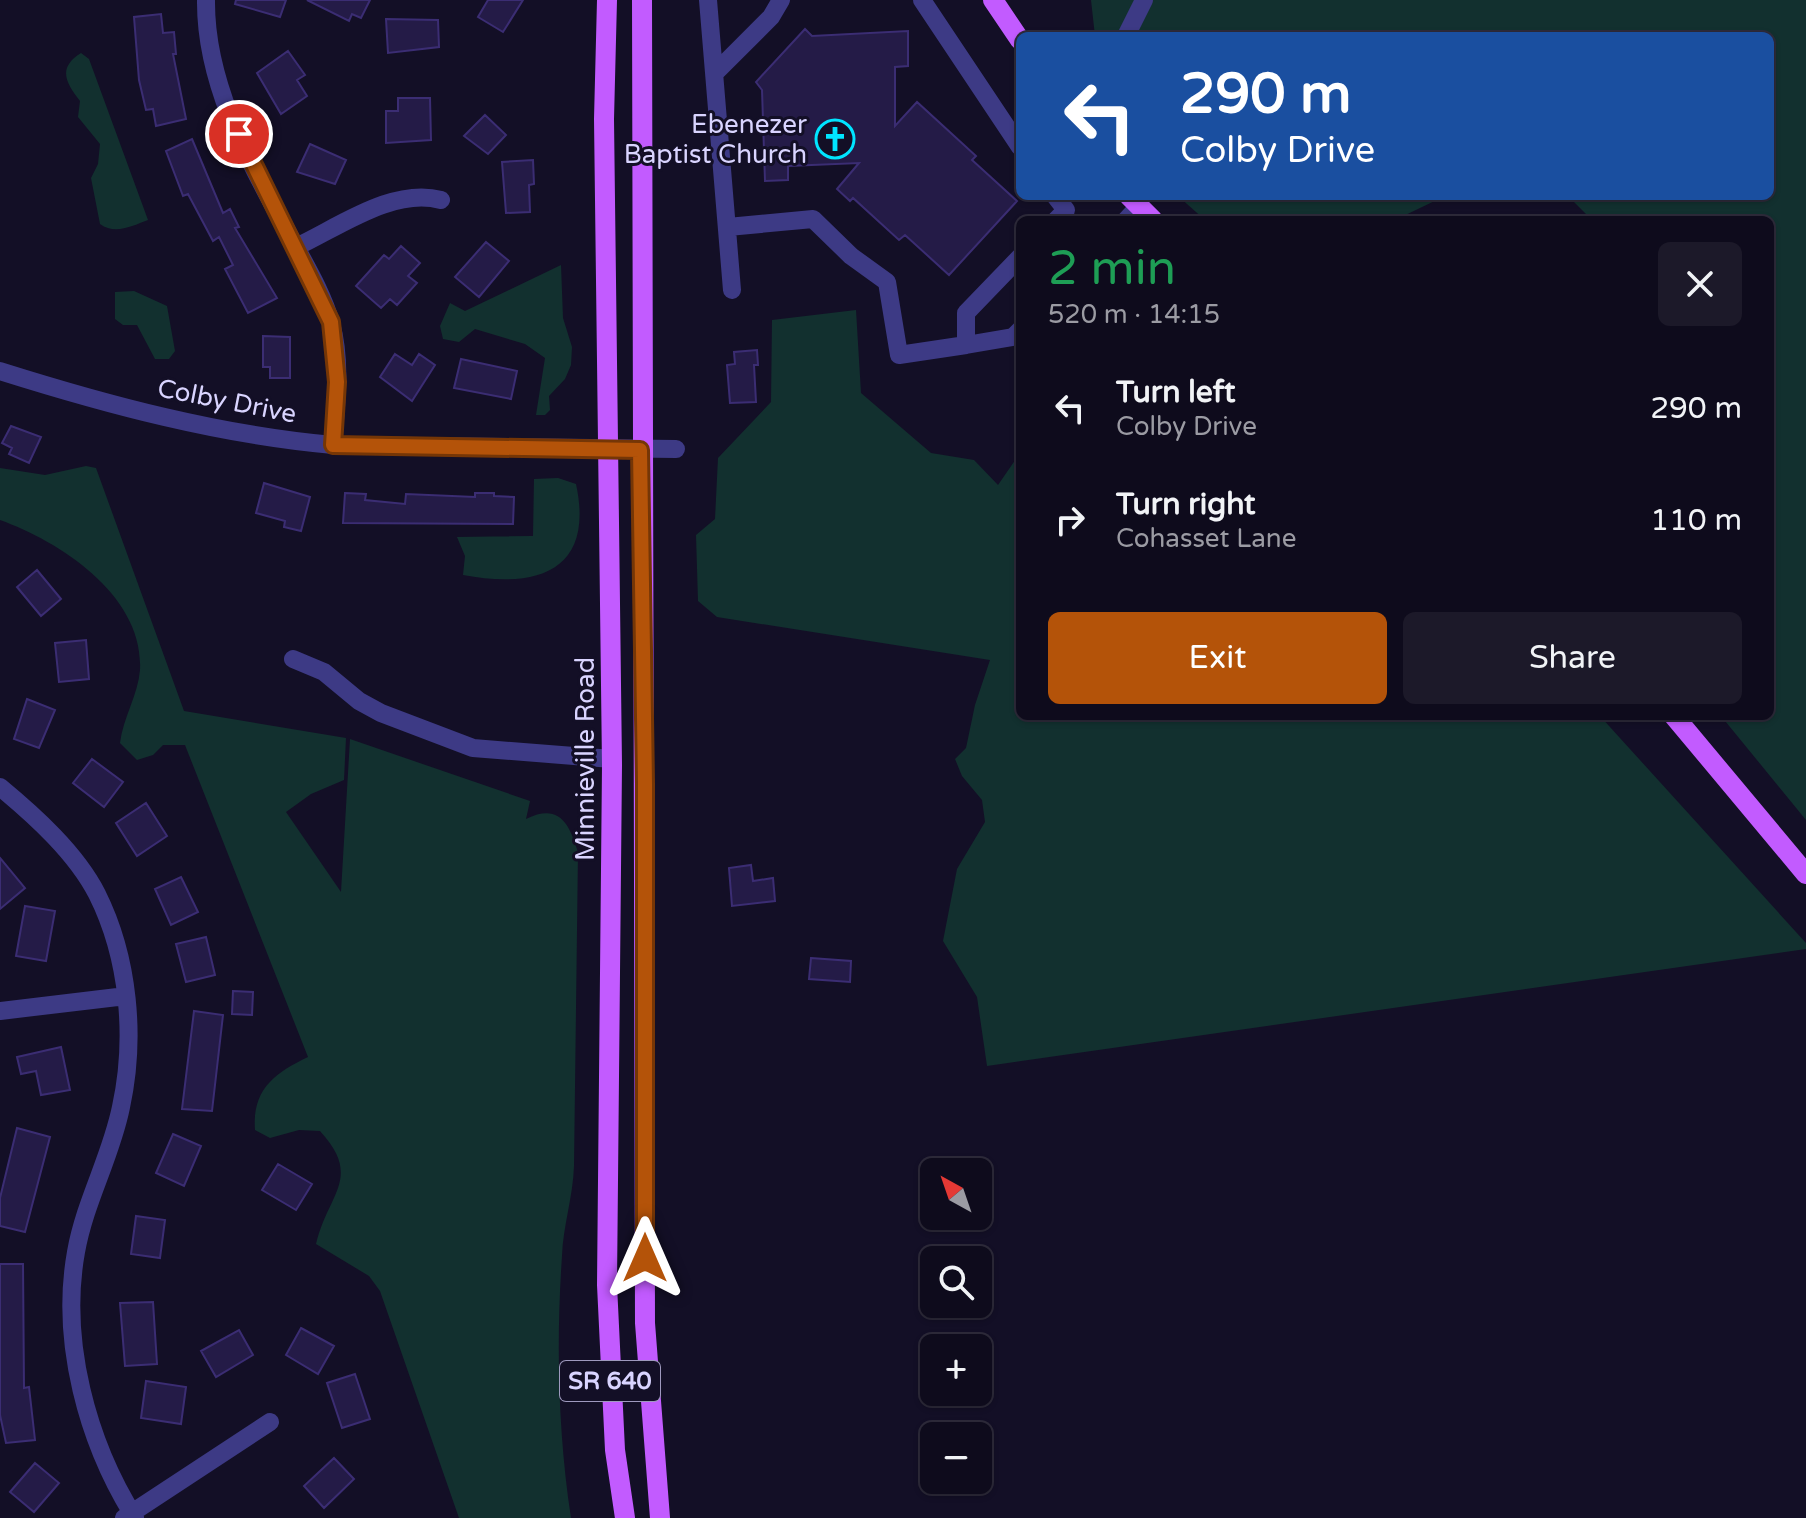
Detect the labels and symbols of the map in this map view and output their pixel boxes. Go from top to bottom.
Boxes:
pin [205,100,273,168]
place label: Ebenezer Baptist Church [624,109,807,170]
church icon: Ebenezer Baptist Church [814,118,856,160]
street label: Colby Drive [155,372,299,430]
street label: Minnieville Road [570,657,601,861]
north arrow [920,1158,992,1230]
position arrow [603,1216,687,1300]
road number: SR 640 [560,1361,660,1401]

